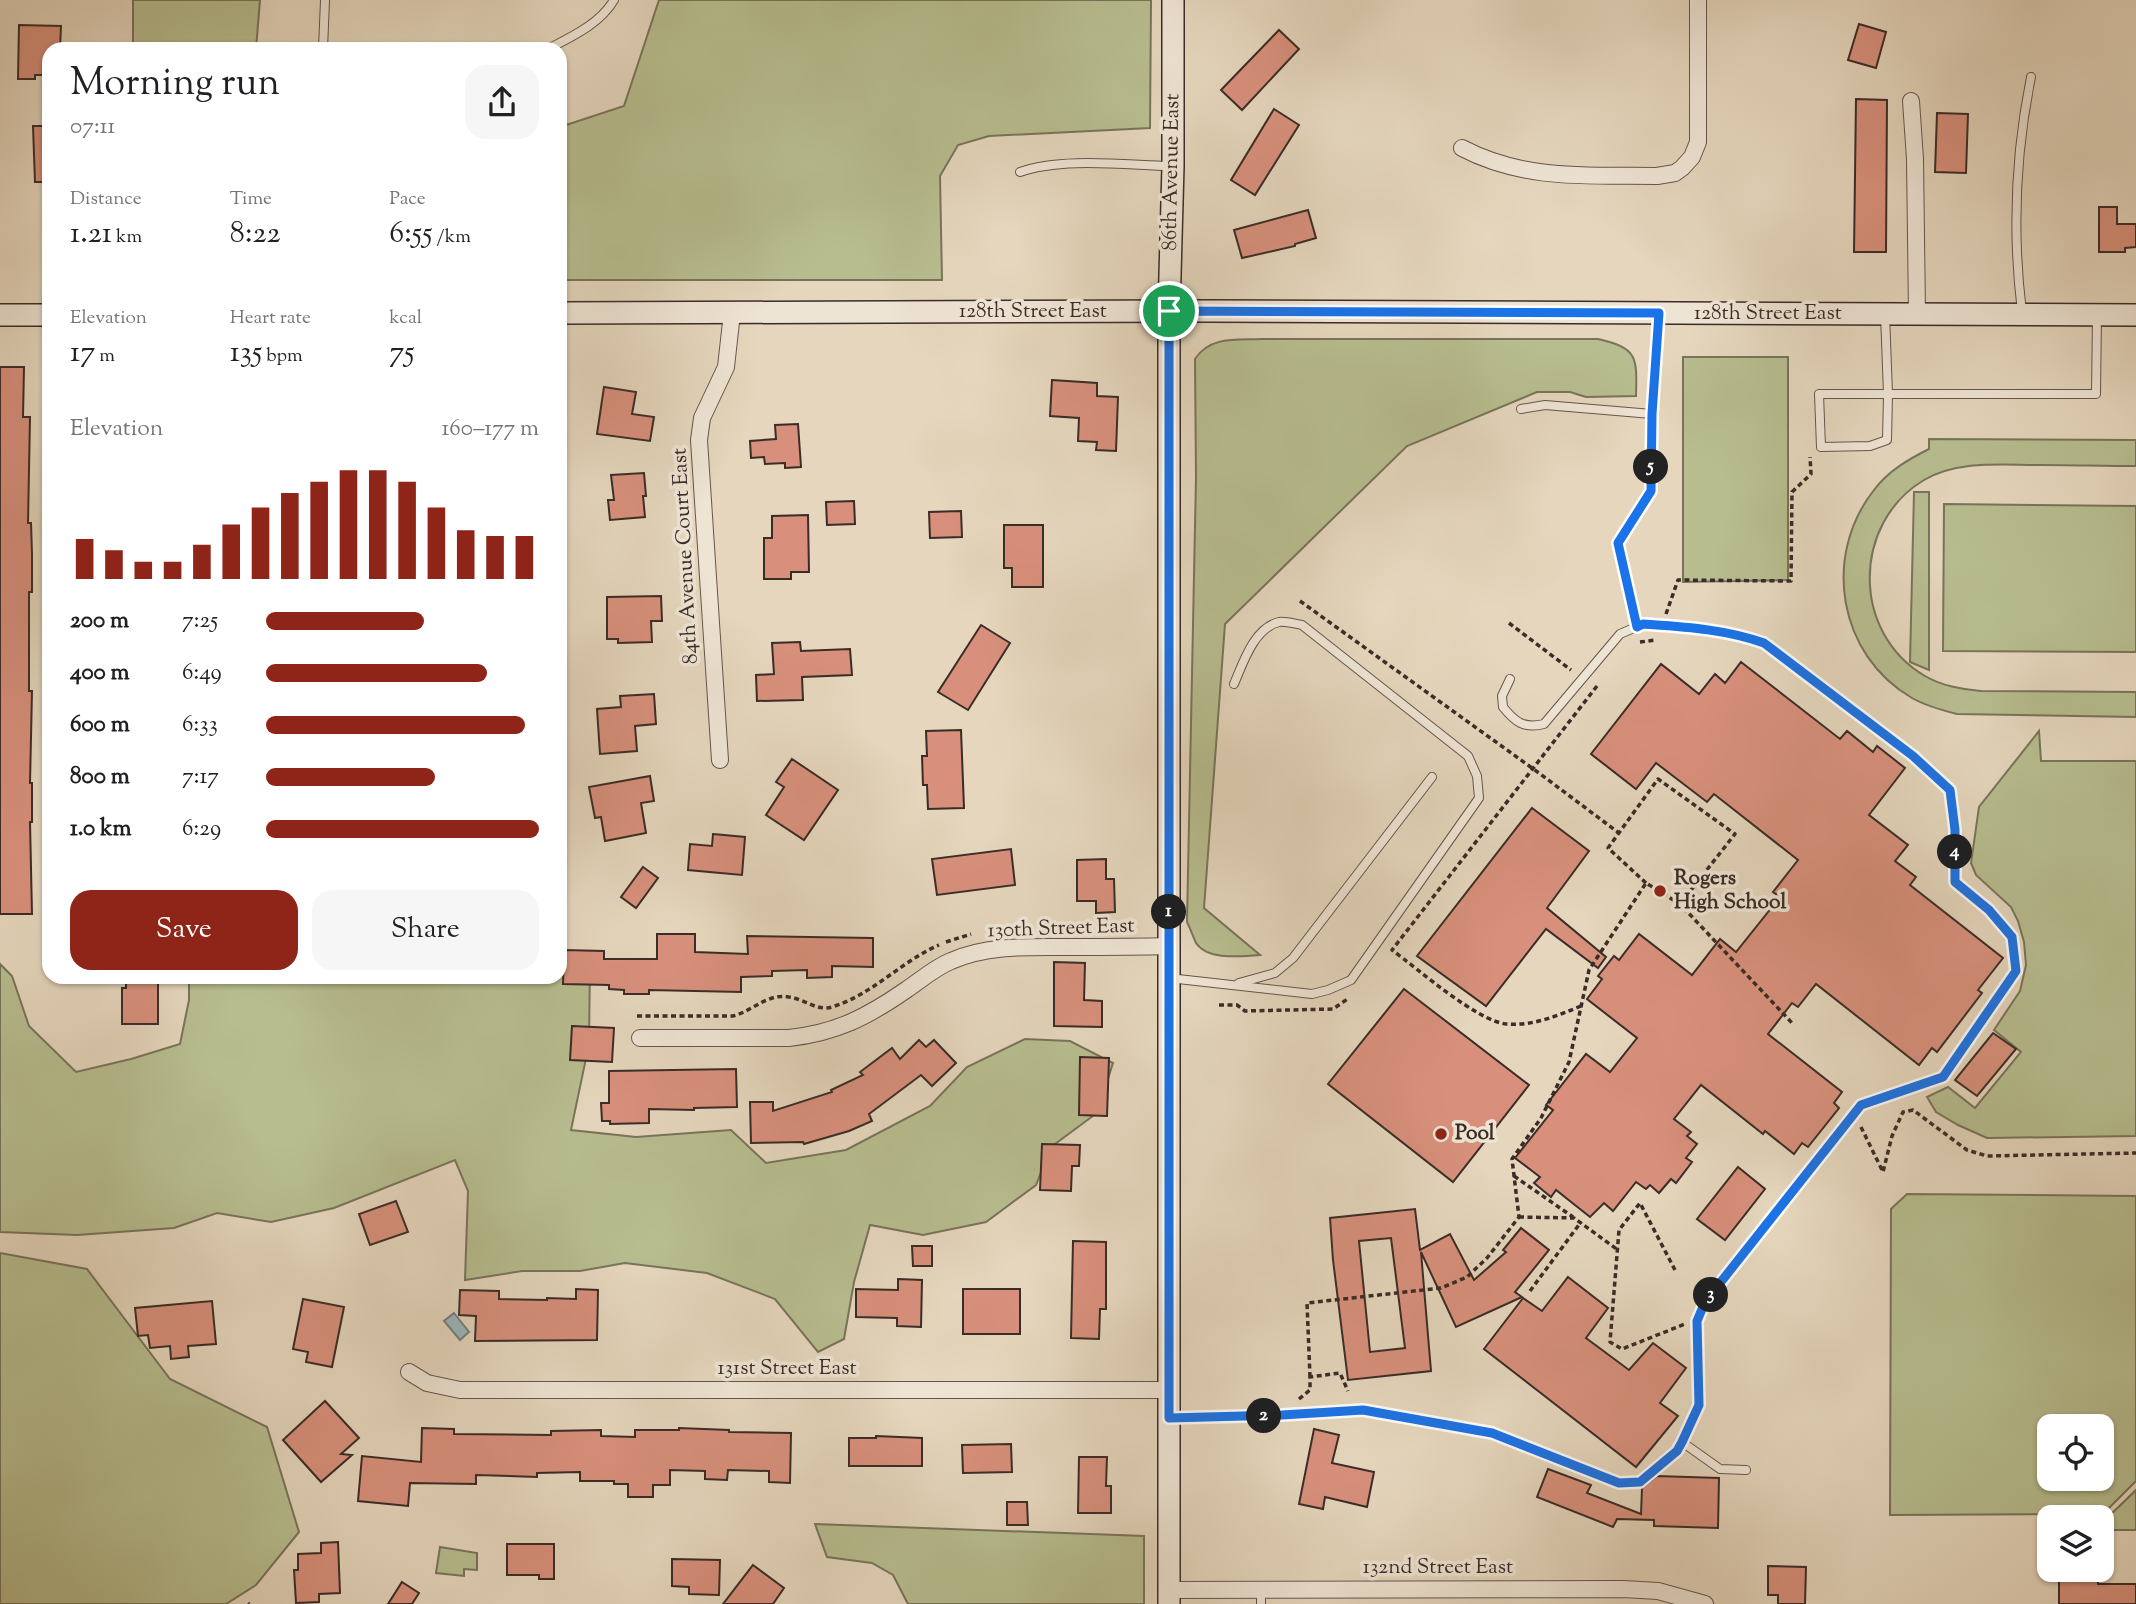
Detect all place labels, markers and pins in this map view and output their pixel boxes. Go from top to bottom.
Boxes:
pin [1139,281,1199,341]
pin: 5 [1634,449,1668,484]
pin: 4 [1938,834,1972,870]
place label: Rogers High School [1674,864,1786,918]
marker: Rogers High School [1652,883,1668,899]
pin: 1 [1152,894,1186,930]
place label: Pool [1455,1119,1495,1149]
marker: Pool [1433,1126,1449,1142]
pin: 3 [1694,1278,1728,1312]
pin: 2 [1246,1398,1282,1434]

